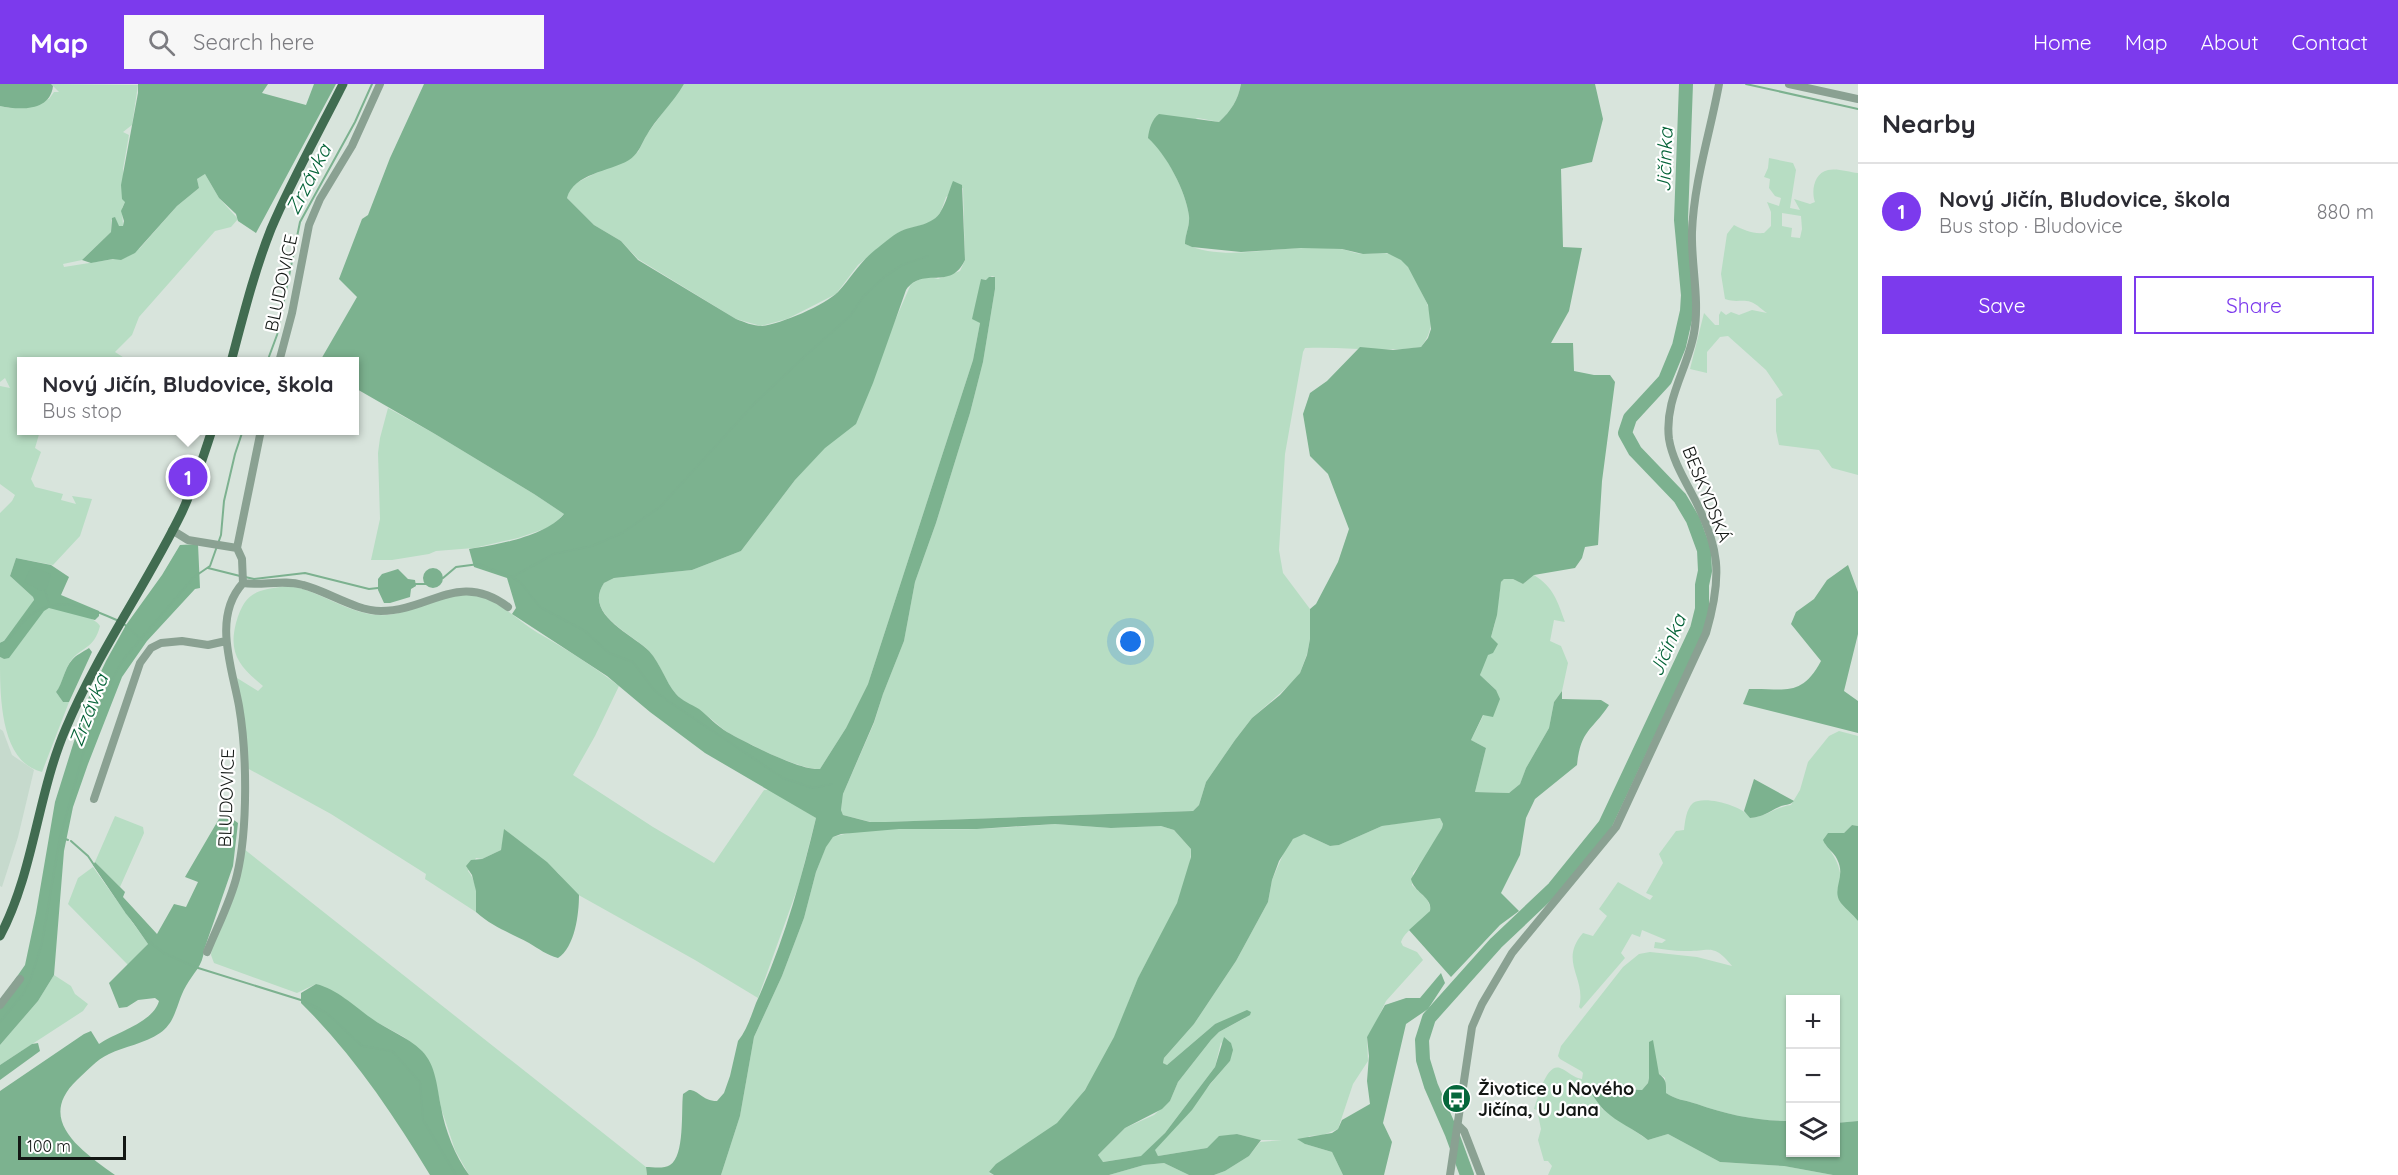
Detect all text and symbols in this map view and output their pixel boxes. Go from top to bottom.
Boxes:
search box [124,15,544,69]
text: Map [30,25,88,60]
icon: search [145,26,178,59]
text: Search here [193,28,315,56]
text: Home [2033,29,2092,55]
text: Map [2125,29,2168,55]
text: About [2201,29,2259,55]
text: Contact [2292,29,2368,55]
text: Nearby [1882,107,1976,140]
water label: Jičínka [1650,125,1678,193]
water label: Zrzávka [280,138,337,218]
text: Nový Jičín, Bludovice, škola [1939,185,2230,213]
text: 1 [1898,199,1905,224]
text: 880 m [2317,199,2374,224]
text: Bus stop · Bludovice [1939,213,2123,238]
street label: BLUDOVICE [259,232,303,334]
button: Save [1882,276,2122,334]
button: Share [2134,276,2374,334]
popup [17,357,359,435]
text: Nový Jičín, Bludovice, škola [42,370,334,398]
text: Bus stop [42,398,122,423]
street label: BESKYDSKÁ [1677,443,1737,546]
pin: 1 [168,454,207,500]
water label: Jičínka [1643,609,1692,680]
your location [1116,627,1145,656]
water label: Zrzávka [63,669,114,750]
street label: BLUDOVICE [213,748,239,848]
map controls [1786,995,1840,1157]
button: + [1786,995,1840,1049]
button: − [1786,1049,1840,1103]
place label: Životice u Nového Jičína, U Jana [1478,1077,1634,1121]
bus stop icon: Životice u Nového Jičína, U Jana [1441,1082,1473,1114]
button: layers [1786,1103,1840,1157]
scale bar [18,1133,126,1160]
text: 100 m [27,1136,71,1156]

